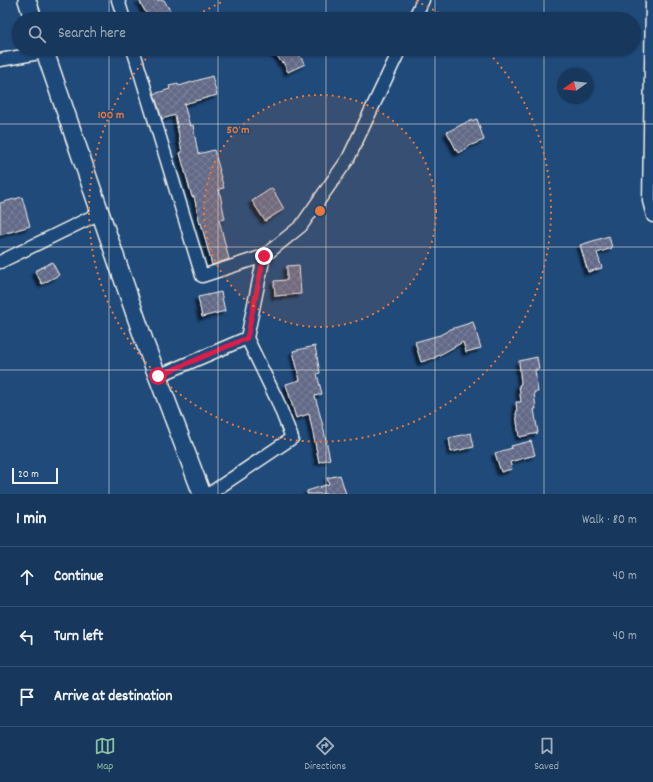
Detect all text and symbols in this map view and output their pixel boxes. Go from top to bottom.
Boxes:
search box [12,12,641,56]
icon: search [26,23,48,45]
text: Search here [58,23,126,45]
north arrow [557,68,593,104]
text: 100 m [98,107,124,124]
text: 50 m [226,122,250,139]
centre of rings [313,204,327,218]
route end [255,247,273,265]
route start [149,367,167,385]
scale bar [12,466,58,485]
text: 20 m [18,467,39,483]
text: 1 min [16,508,46,532]
text: Walk · 80 m [582,511,637,530]
icon: ahead [16,566,38,588]
text: Continue [54,566,103,588]
text: 40 m [613,567,637,586]
icon: left [16,626,38,648]
text: Turn left [54,626,103,648]
text: 40 m [613,627,637,646]
icon: arrive [16,686,38,708]
text: Arrive at destination [54,686,172,708]
tab: Map [94,735,116,775]
tab: Directions [304,735,346,775]
tab: Saved [534,735,559,775]

